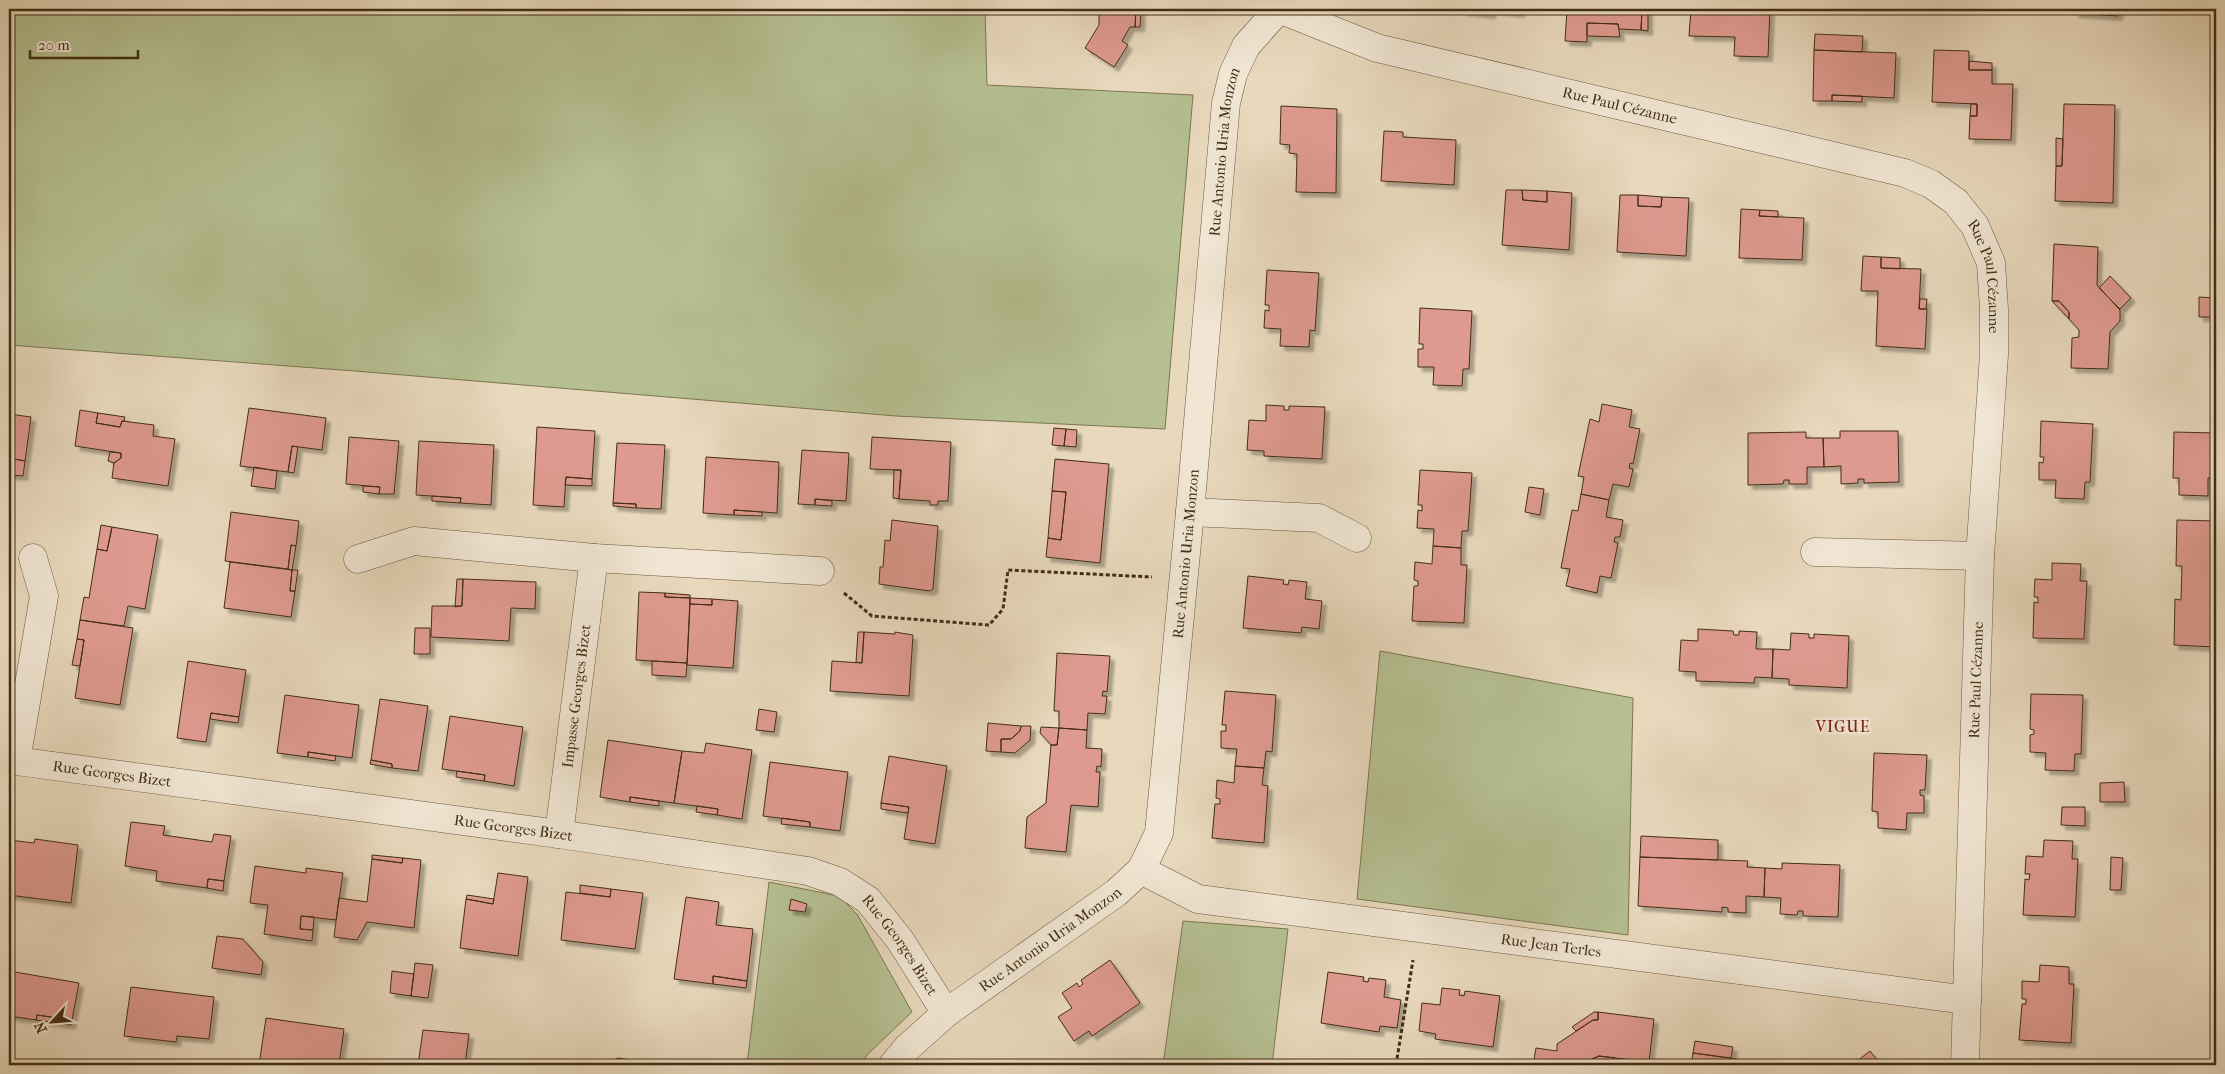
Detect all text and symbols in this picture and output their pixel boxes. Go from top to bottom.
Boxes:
scale bar [30,28,138,60]
text: 20 m [38,36,70,54]
street label: Rue Antonio Uria Monzon [1205,64,1244,237]
street label: Rue Paul Cézanne [1561,83,1680,128]
street label: Rue Paul Cézanne [1964,215,2003,334]
street label: Rue Antonio Uria Monzon [1169,468,1203,639]
street label: Rue Paul Cézanne [1965,621,1987,739]
street label: Impasse Georges Bizet [558,622,595,769]
district label: VIGUE [1814,717,1871,736]
street label: Rue Georges Bizet [52,757,173,791]
street label: Rue Georges Bizet [453,811,575,845]
street label: Rue Antonio Uria Monzon [976,883,1126,996]
street label: Rue Georges Bizet [858,891,942,999]
street label: Rue Jean Terles [1500,930,1603,961]
north arrow [28,996,78,1046]
text: N [31,1019,51,1036]

